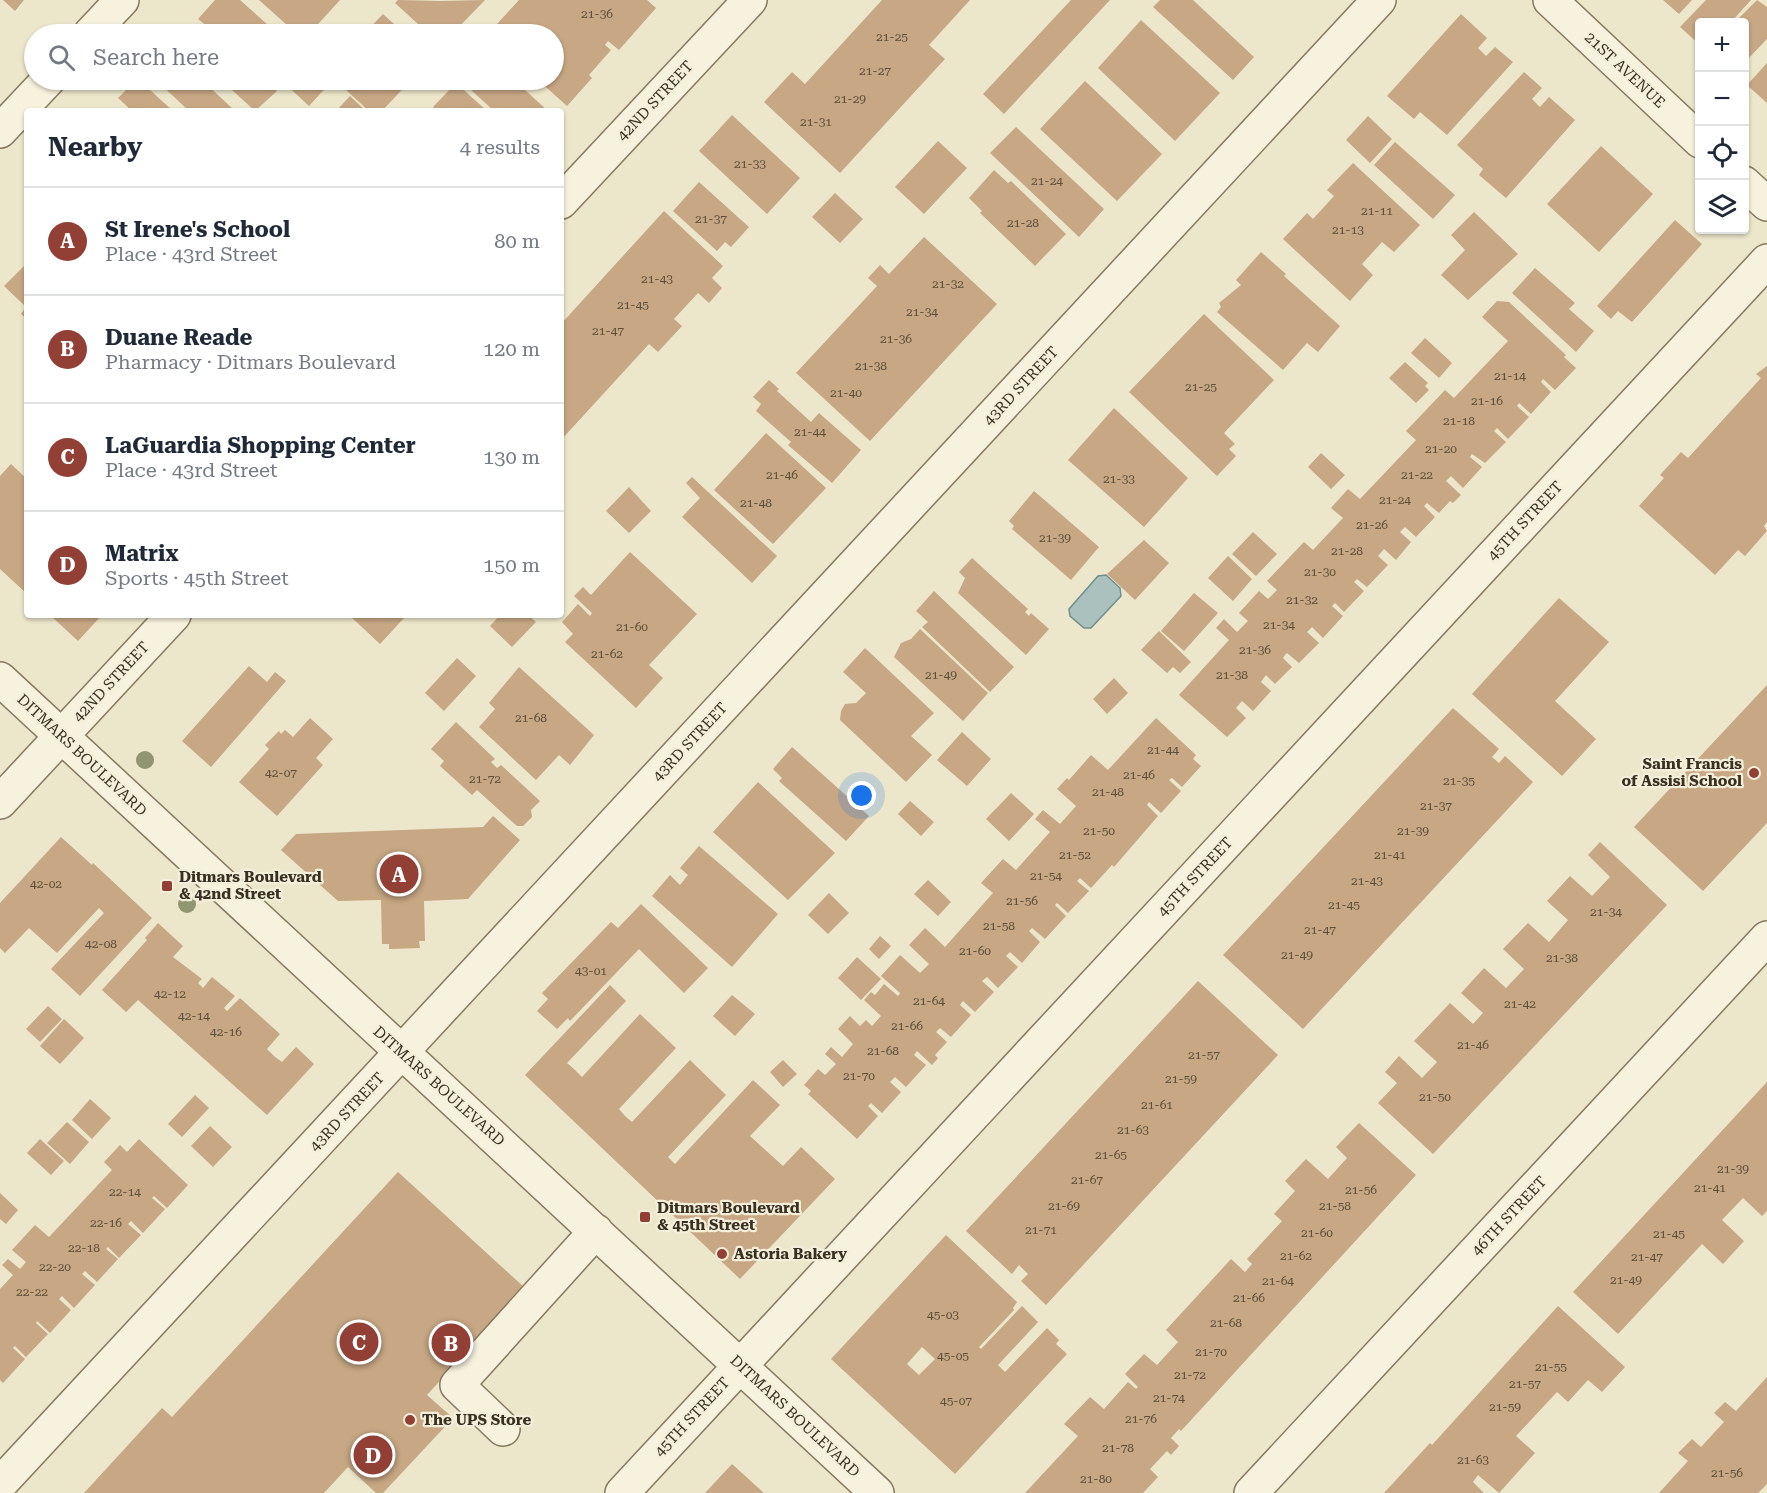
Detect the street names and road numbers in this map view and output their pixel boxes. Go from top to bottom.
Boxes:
street label: 21ST AVENUE [1581,28,1669,112]
street label: 42ND STREET [613,57,697,145]
street label: 43RD STREET [980,343,1062,429]
street label: 45TH STREET [1484,478,1566,564]
street label: 42ND STREET [69,638,153,726]
street label: DITMARS BOULEVARD [14,690,150,820]
street label: 43RD STREET [649,699,731,785]
street label: 45TH STREET [1154,834,1236,920]
street label: DITMARS BOULEVARD [370,1022,508,1150]
street label: 43RD STREET [306,1069,388,1155]
street label: 46TH STREET [1468,1173,1550,1259]
street label: DITMARS BOULEVARD [727,1351,863,1481]
street label: 45TH STREET [651,1374,733,1460]

